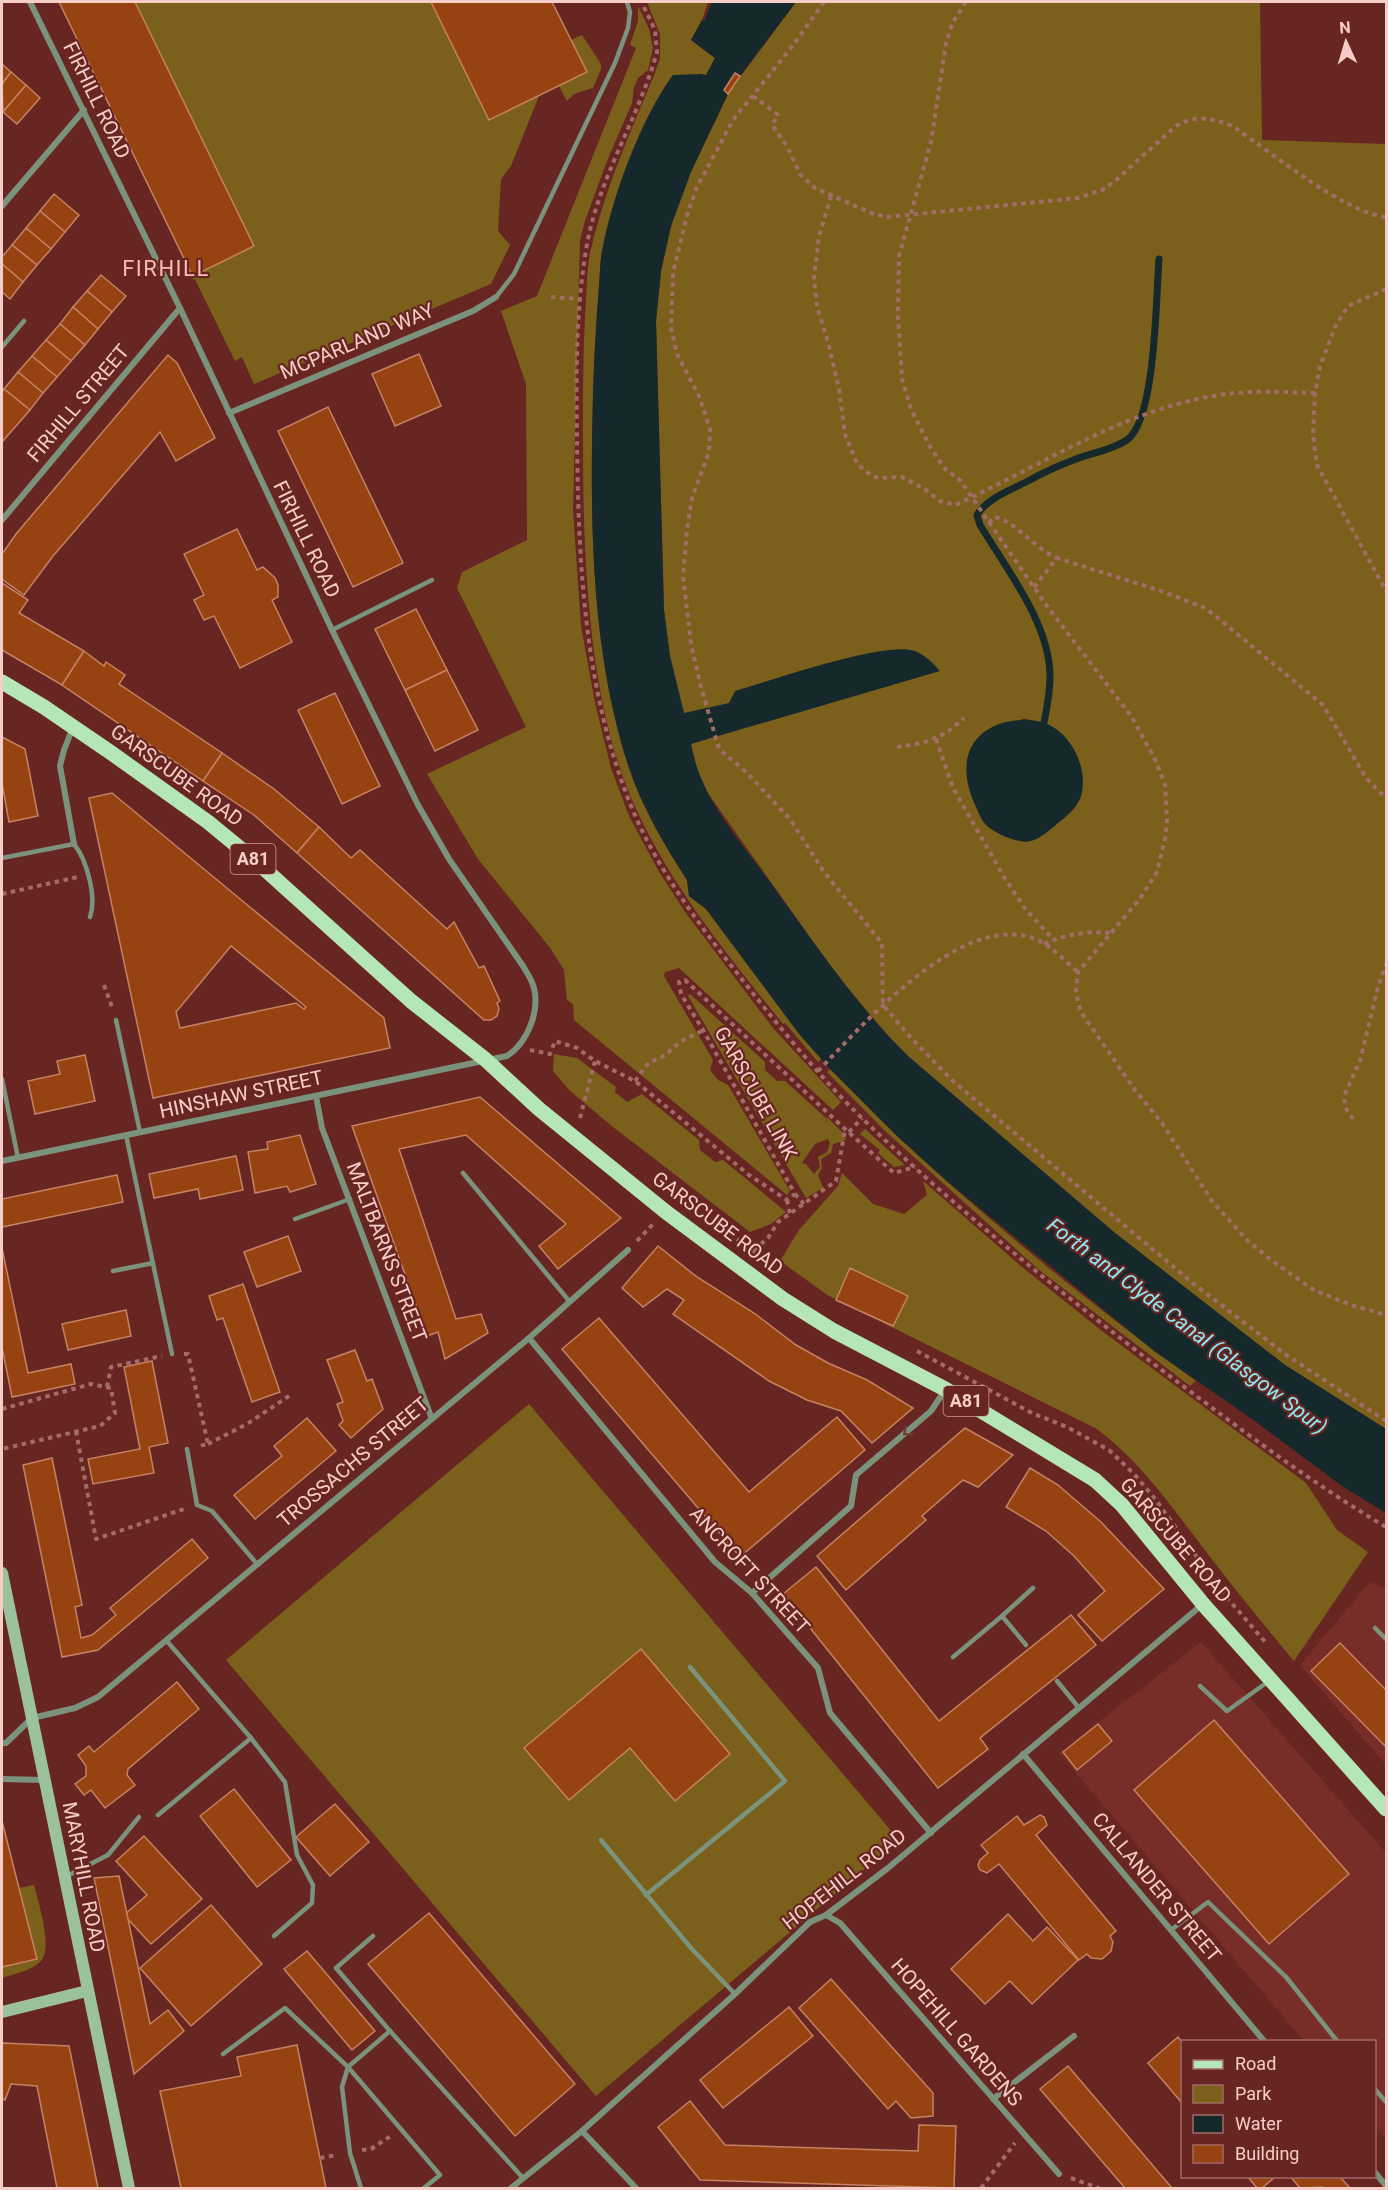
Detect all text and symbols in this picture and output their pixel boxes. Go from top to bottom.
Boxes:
north arrow [1316,12,1376,72]
text: N [1339,18,1351,37]
street label: FIRHILL ROAD [58,38,136,162]
district label: FIRHILL [122,256,210,281]
street label: MCPARLAND WAY [276,298,438,384]
street label: FIRHILL STREET [22,339,134,467]
street label: FIRHILL ROAD [268,477,346,601]
street label: GARSCUBE ROAD [106,719,248,831]
road number: A81 [230,844,276,874]
street label: GARSCUBE LINK [709,1022,803,1164]
street label: HINSHAW STREET [157,1065,325,1123]
street label: MALTBARNS STREET [342,1159,432,1345]
street label: GARSCUBE ROAD [648,1166,788,1280]
water label: Forth and Clyde Canal (Glasgow Spur) [1043,1213,1331,1439]
road number: A81 [944,1386,988,1416]
street label: TROSSACHS STREET [273,1392,433,1532]
one-way arrow [903,1425,914,1436]
street label: GARSCUBE ROAD [1115,1473,1237,1607]
street label: ANCROFT STREET [685,1501,815,1639]
street label: MARYHILL ROAD [58,1800,110,1954]
street label: CALLANDER STREET [1087,1807,1227,1967]
street label: HOPEHILL ROAD [777,1823,911,1935]
street label: HOPEHILL GARDENS [886,1953,1028,2111]
legend [1181,2040,1376,2178]
text: Road [1235,2053,1276,2074]
text: Park [1235,2083,1272,2104]
text: Water [1235,2113,1282,2134]
text: Building [1235,2143,1299,2164]

